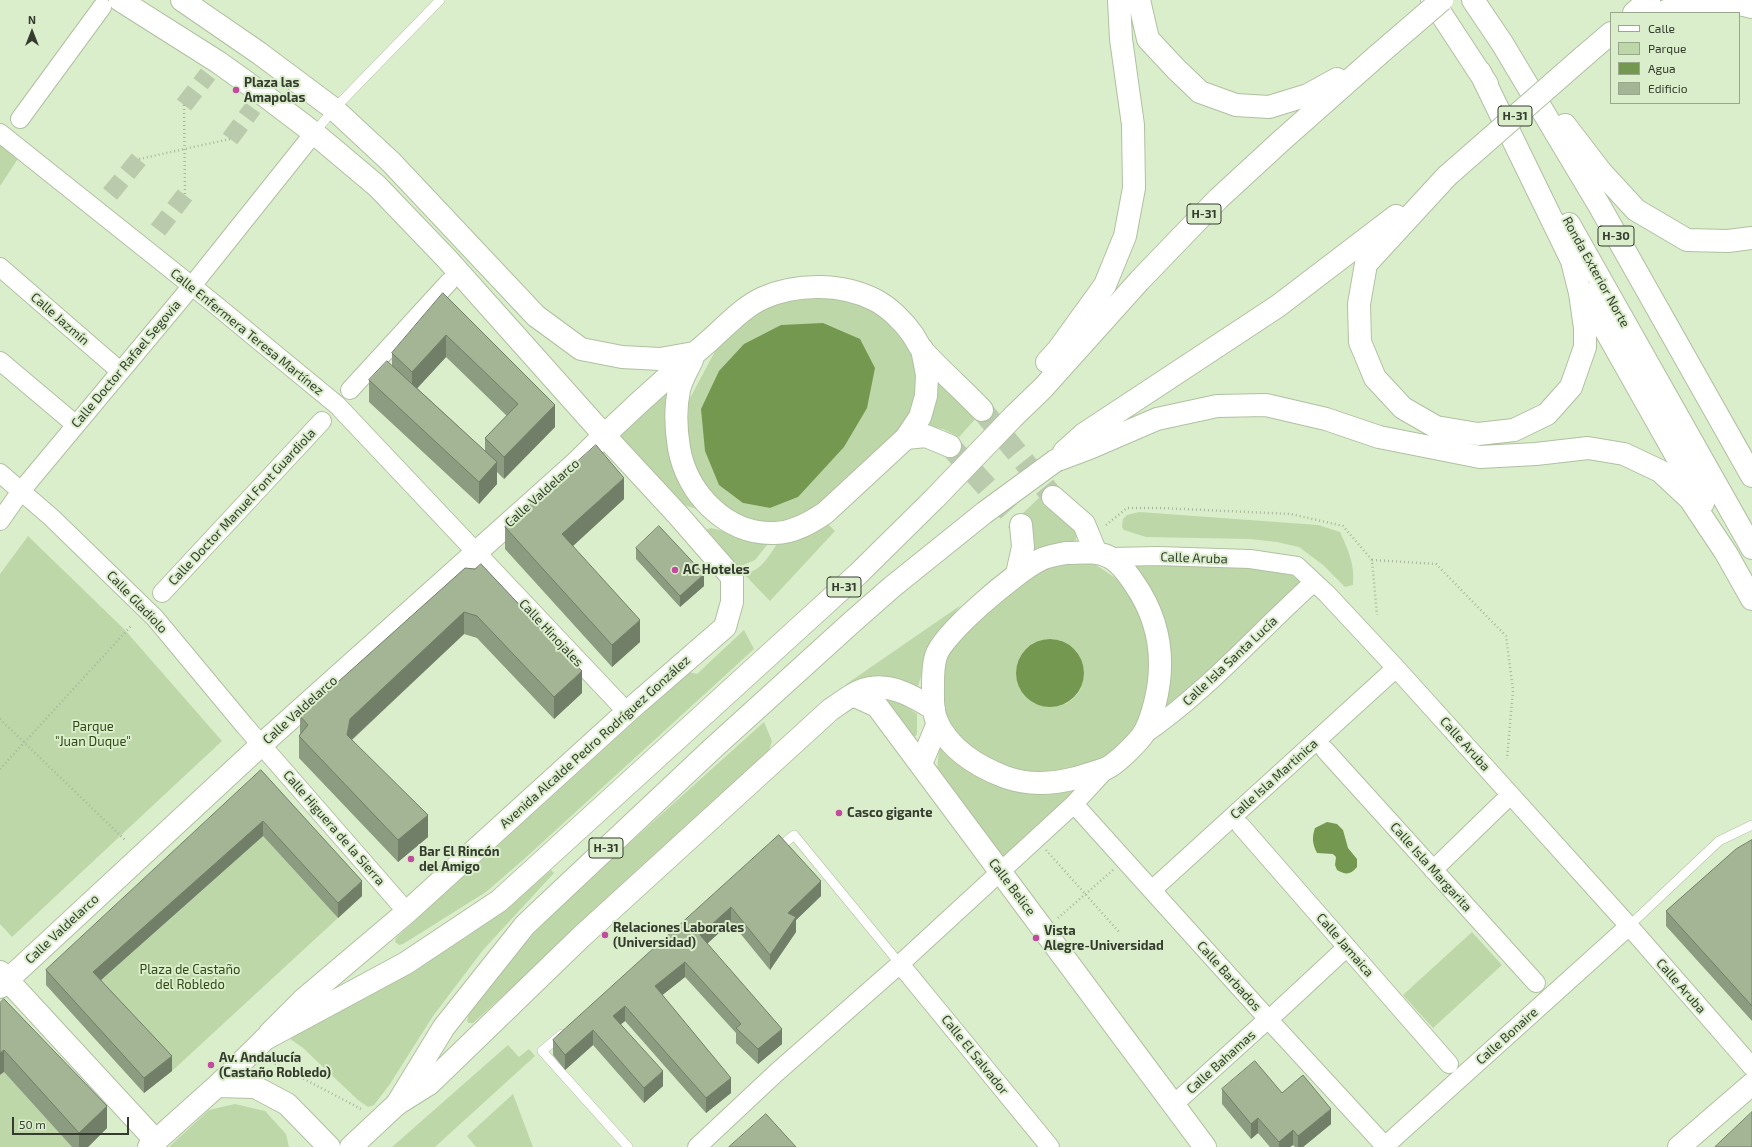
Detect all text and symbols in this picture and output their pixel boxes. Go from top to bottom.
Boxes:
north arrow [12,12,52,52]
legend [1610,12,1740,104]
text: N [28,13,36,26]
text: Calle [1648,21,1675,35]
text: Parque [1648,41,1686,55]
text: Agua [1648,61,1676,75]
place label: Plaza las Amapolas [244,75,305,106]
text: Edificio [1648,81,1688,95]
marker: Plaza las Amapolas [231,85,241,95]
road number: H-31 [1498,106,1532,126]
road number: H-31 [1187,204,1221,224]
street label: Ronda Exterior Norte [1559,214,1633,330]
road number: H-30 [1598,226,1634,246]
street label: Calle Enfermera Teresa Martínez [167,265,327,399]
street label: Calle Jazmín [28,289,92,349]
street label: Calle Doctor Rafael Segovia [68,297,184,431]
street label: Calle Doctor Manuel Font Guardiola [165,425,319,589]
street label: Calle Valdelarco [502,455,582,531]
street label: Calle Aruba [1160,549,1228,567]
place label: AC Hoteles [683,562,750,578]
marker: AC Hoteles [670,565,680,575]
street label: Calle Gladiolo [103,568,171,636]
road number: H-31 [827,577,861,597]
street label: Calle Hinojales [516,596,586,670]
street label: Calle Isla Santa Lucía [1179,613,1281,709]
street label: Avenida Alcalde Pedro Rodríguez González [497,652,693,832]
street label: Calle Valdelarco [260,672,340,748]
street label: Calle Aruba [1437,714,1493,774]
park label: Parque "Juan Duque" [55,719,131,750]
street label: Calle Isla Martinica [1227,736,1321,822]
street label: Calle Higuera de la Sierra [280,767,388,889]
place label: Casco gigante [847,805,932,821]
marker: Casco gigante [834,808,844,818]
street label: Calle Isla Margarita [1387,819,1475,915]
road number: H-31 [589,838,623,858]
place label: Bar El Rincón del Amigo [419,844,500,875]
marker: Bar El Rincón del Amigo [406,854,416,864]
street label: Calle Belice [985,855,1039,919]
street label: Calle Valdelarco [22,891,102,967]
street label: Calle Jamaica [1313,910,1377,980]
place label: Relaciones Laborales (Universidad) [613,920,744,951]
place label: Vista Alegre-Universidad [1044,923,1164,954]
marker: Relaciones Laborales (Universidad) [600,930,610,940]
marker: Vista Alegre-Universidad [1031,933,1041,943]
street label: Calle Barbados [1194,938,1264,1014]
street label: Calle Aruba [1653,955,1709,1017]
park label: Plaza de Castaño del Robledo [140,962,240,993]
street label: Calle Bonaire [1473,1004,1541,1068]
street label: Calle El Salvador [938,1012,1012,1098]
street label: Calle Bahamas [1183,1027,1259,1097]
place label: Av. Andalucía (Castaño Robledo) [219,1050,331,1081]
marker: Av. Andalucía (Castaño Robledo) [206,1060,216,1070]
scale bar [14,1109,131,1135]
text: 50 m [19,1117,46,1131]

